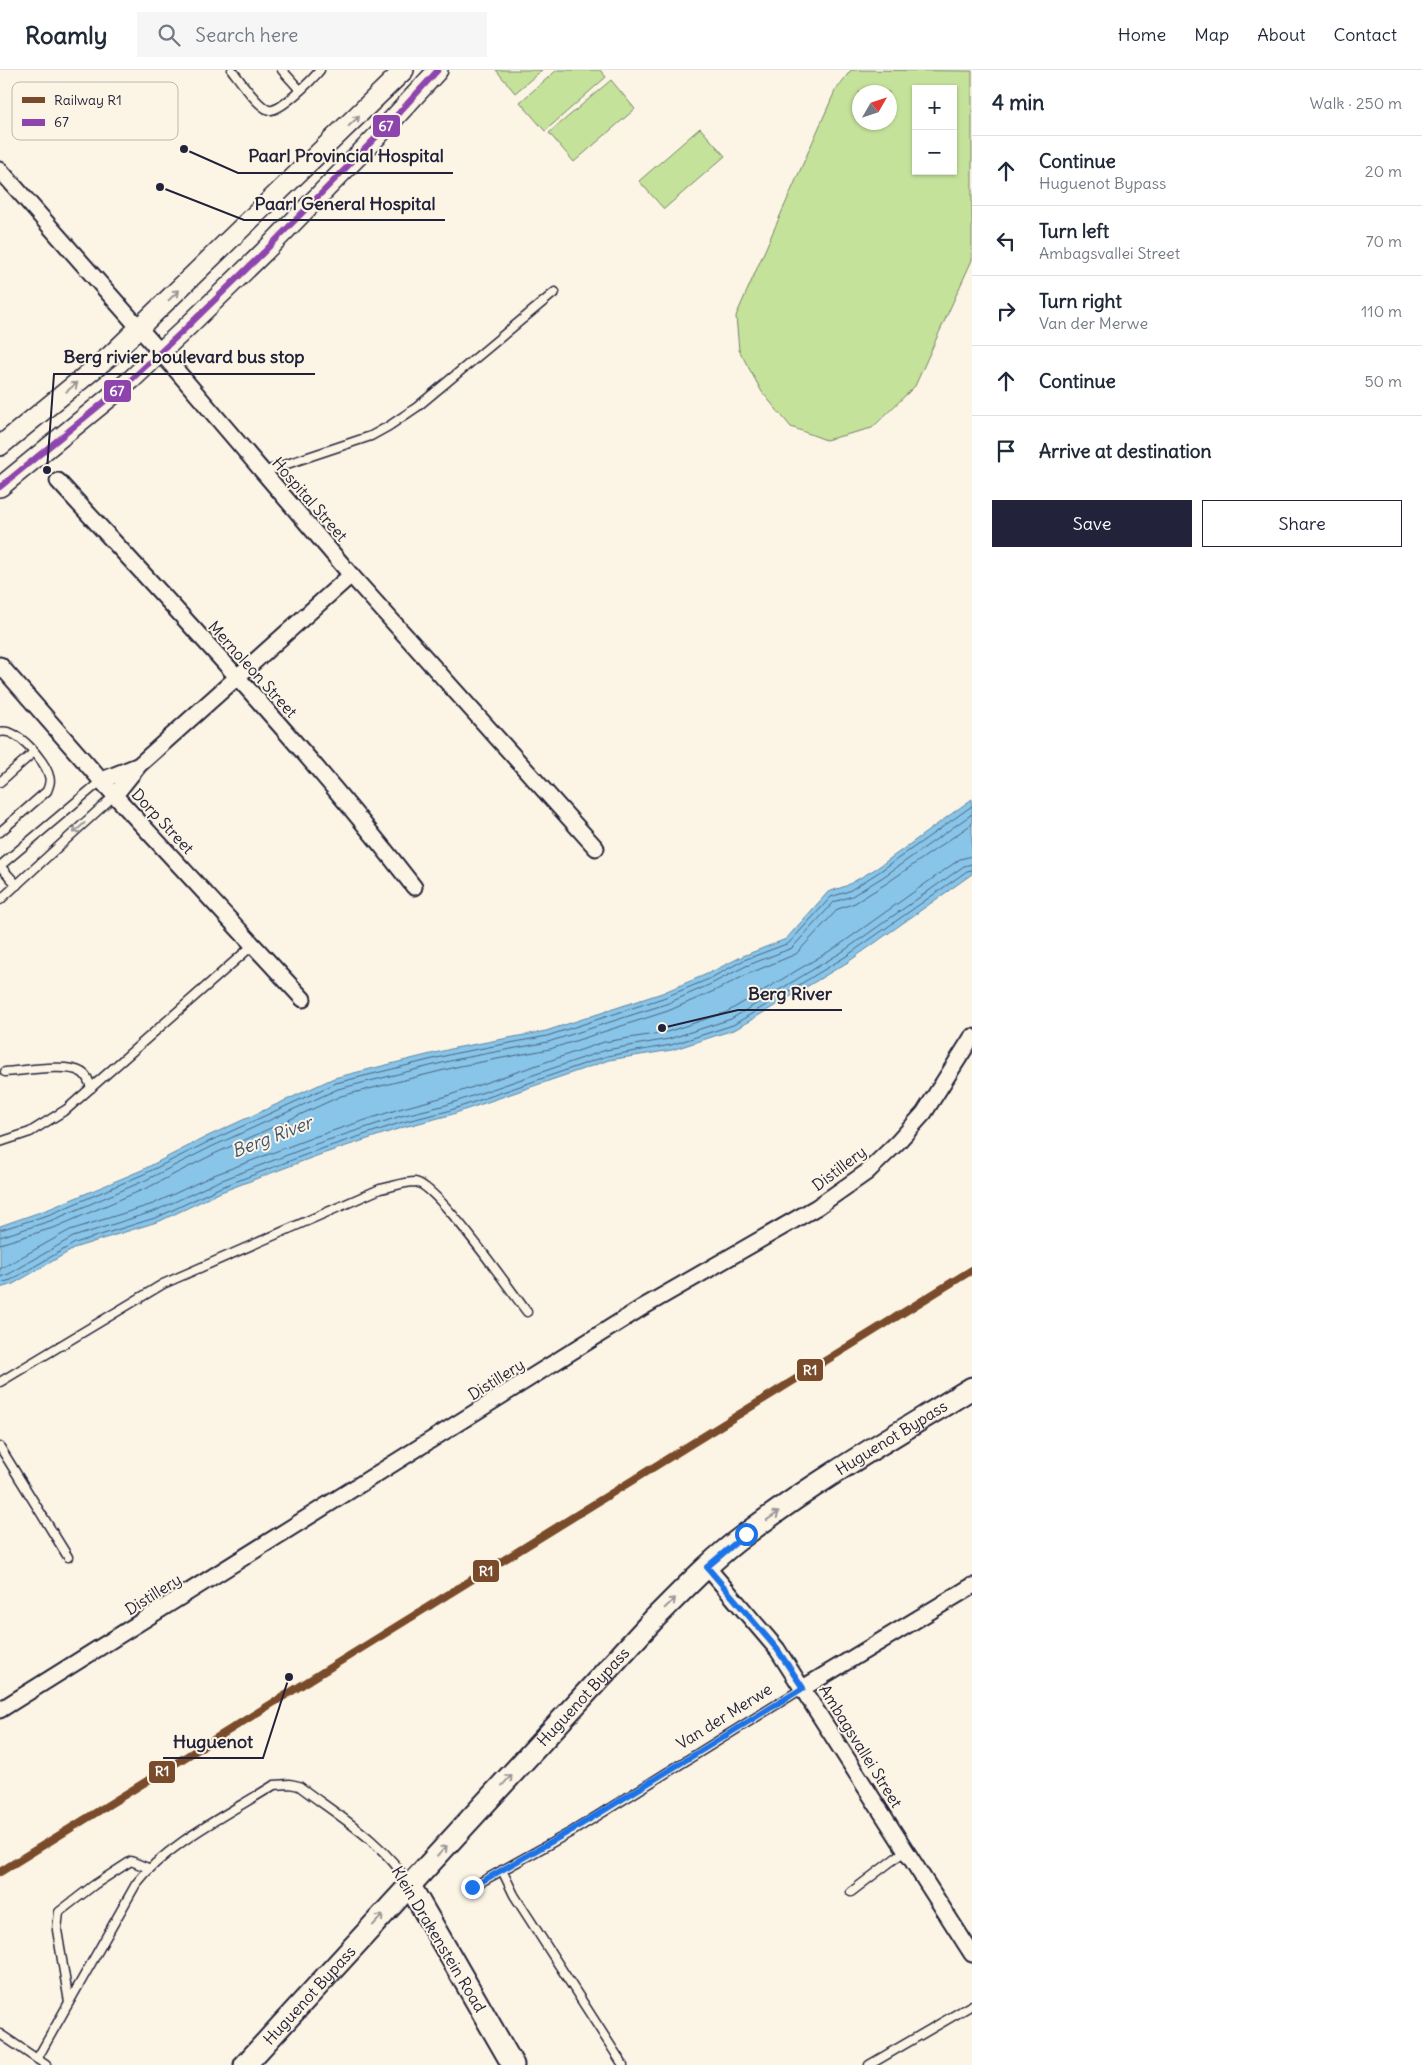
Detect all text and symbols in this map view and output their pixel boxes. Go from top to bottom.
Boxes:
search box [137,12,487,57]
text: Roamly [25,20,107,50]
icon: search [155,21,183,49]
text: Search here [195,23,298,47]
text: Home [1118,23,1166,46]
text: Map [1194,23,1229,46]
text: About [1257,23,1305,46]
text: Contact [1333,23,1397,46]
legend [12,82,178,140]
north arrow [852,85,897,130]
map controls [912,85,957,175]
button: + [912,85,957,130]
text: 4 min [992,89,1044,116]
text: Railway R1 [54,91,122,109]
text: Walk · 250 m [1310,93,1402,113]
text: 67 [54,113,69,131]
line badge: 67 [372,114,401,138]
one-way arrow [348,115,360,127]
text: 67 [379,117,394,135]
button: − [912,130,957,175]
callout: Paarl Provincial Hospital [238,140,453,173]
text: Paarl Provincial Hospital [248,144,444,167]
text: Continue [1039,149,1116,173]
icon: ahead [992,157,1020,185]
text: 20 m [1365,161,1402,181]
text: Huguenot Bypass [1039,173,1166,193]
callout: Paarl General Hospital [244,187,445,220]
text: Paarl General Hospital [255,192,436,215]
text: Turn left [1039,219,1109,243]
icon: left [992,227,1020,255]
text: 70 m [1366,231,1402,251]
text: Ambagsvallei Street [1039,243,1180,263]
one-way arrow [168,289,180,301]
text: Turn right [1039,289,1122,313]
icon: right [992,297,1020,325]
text: 110 m [1361,301,1402,321]
text: Van der Merwe [1039,313,1148,333]
callout: Berg rivier boulevard bus stop [54,341,315,374]
text: Berg rivier boulevard bus stop [63,345,305,368]
icon: ahead [992,367,1020,395]
text: Continue [1039,369,1116,393]
text: 50 m [1364,371,1402,391]
line badge: 67 [103,379,132,403]
one-way arrow [66,381,79,392]
text: 67 [110,382,125,400]
icon: arrive [992,437,1020,465]
text: Arrive at destination [1039,439,1212,463]
street label: Hospital Street [268,453,352,546]
button: Save [992,500,1192,547]
button: Share [1202,500,1402,547]
street label: Mernoleon Street [204,617,302,722]
street label: Dorp Street [128,784,199,858]
one-way arrow [73,822,85,834]
callout: Berg River [738,977,842,1010]
text: Berg River [748,982,833,1005]
water label: Berg River [228,1110,318,1162]
street label: Distillery [808,1141,870,1195]
street label: Distillery [464,1354,528,1404]
line badge: R1 [796,1358,824,1382]
text: R1 [803,1361,817,1379]
street label: Huguenot Bypass [832,1396,951,1479]
one-way arrow [766,1511,780,1521]
route start [735,1523,758,1546]
line badge: R1 [472,1559,500,1583]
text: R1 [479,1562,493,1580]
street label: Distillery [121,1569,185,1619]
one-way arrow [663,1597,676,1609]
street label: Huguenot Bypass [533,1643,633,1750]
street label: Van der Merwe [672,1679,776,1753]
street label: Ambagsvallei Street [815,1681,907,1812]
callout: Huguenot [163,1725,263,1758]
text: Huguenot [173,1730,254,1753]
line badge: R1 [148,1760,176,1784]
text: R1 [155,1762,169,1780]
one-way arrow [501,1774,513,1786]
one-way arrow [436,1845,448,1858]
street label: Klein Drakenstein Road [387,1862,491,2016]
route end [461,1876,484,1899]
one-way arrow [372,1914,384,1927]
street label: Huguenot Bypass [259,1941,360,2049]

